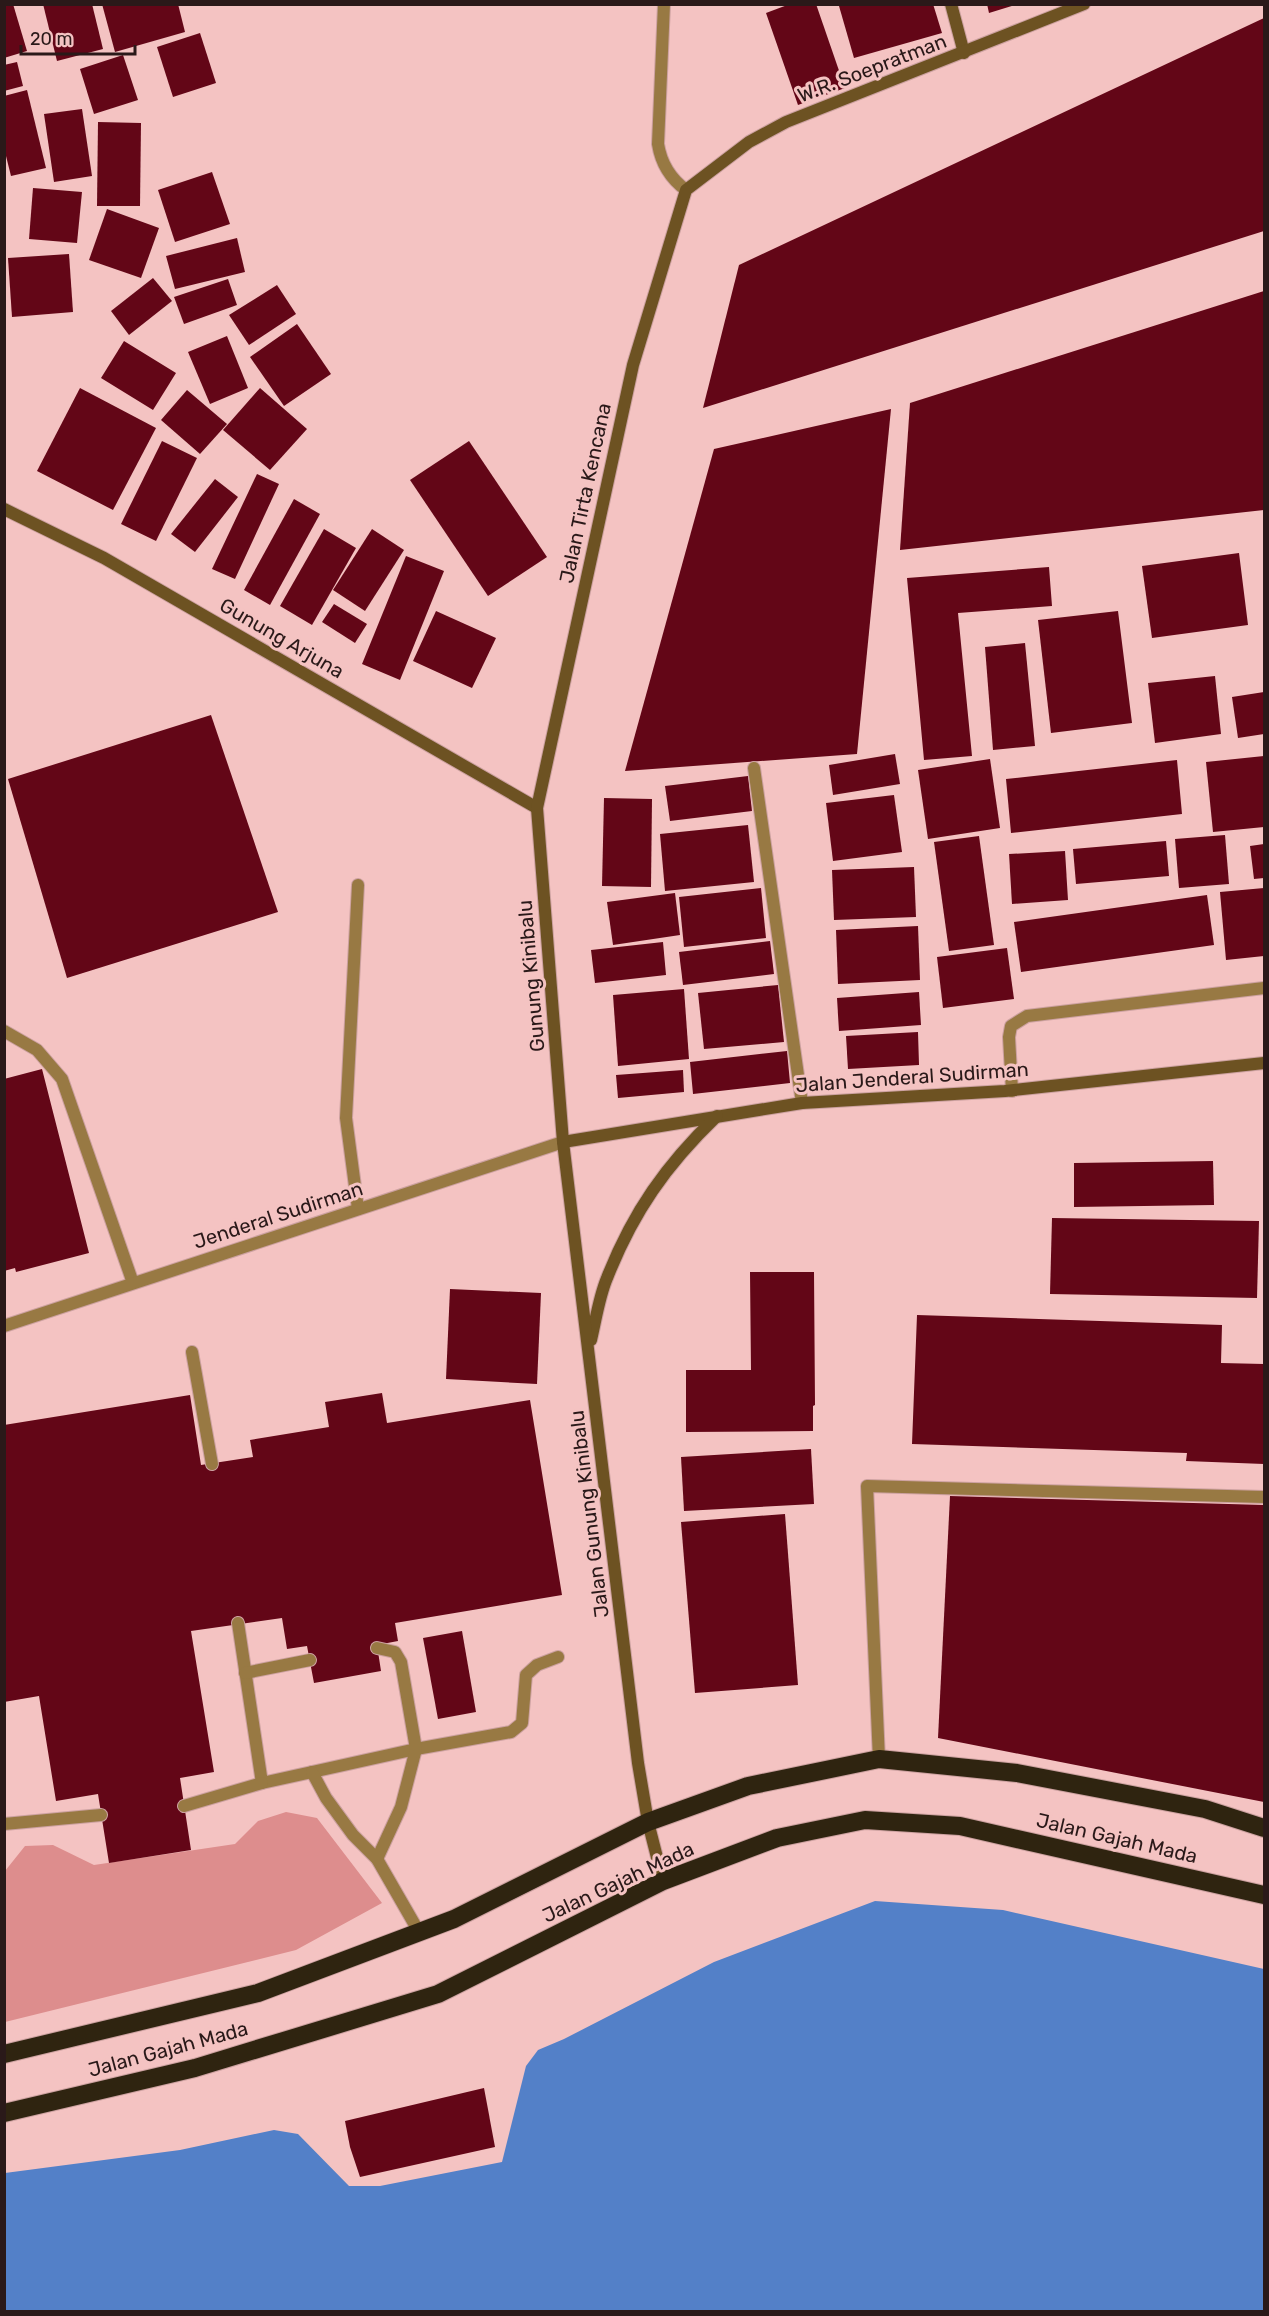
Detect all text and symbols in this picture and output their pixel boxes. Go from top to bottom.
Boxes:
scale bar [21,18,135,56]
text: 20 m [30,28,72,50]
street label: W.R. Soepratman [794,29,950,107]
street label: Jalan Tirta Kencana [554,401,616,585]
street label: Gunung Arjuna [216,593,348,683]
street label: Gunung Kinibalu [512,899,550,1053]
street label: Jalan Jenderal Sudirman [795,1057,1029,1097]
street label: Jenderal Sudirman [190,1176,366,1254]
street label: Jalan Gunung Kinibalu [564,1409,614,1619]
street label: Jalan Gajah Mada [1034,1808,1200,1868]
street label: Jalan Gajah Mada [538,1836,698,1928]
street label: Jalan Gajah Mada [85,2016,251,2082]

